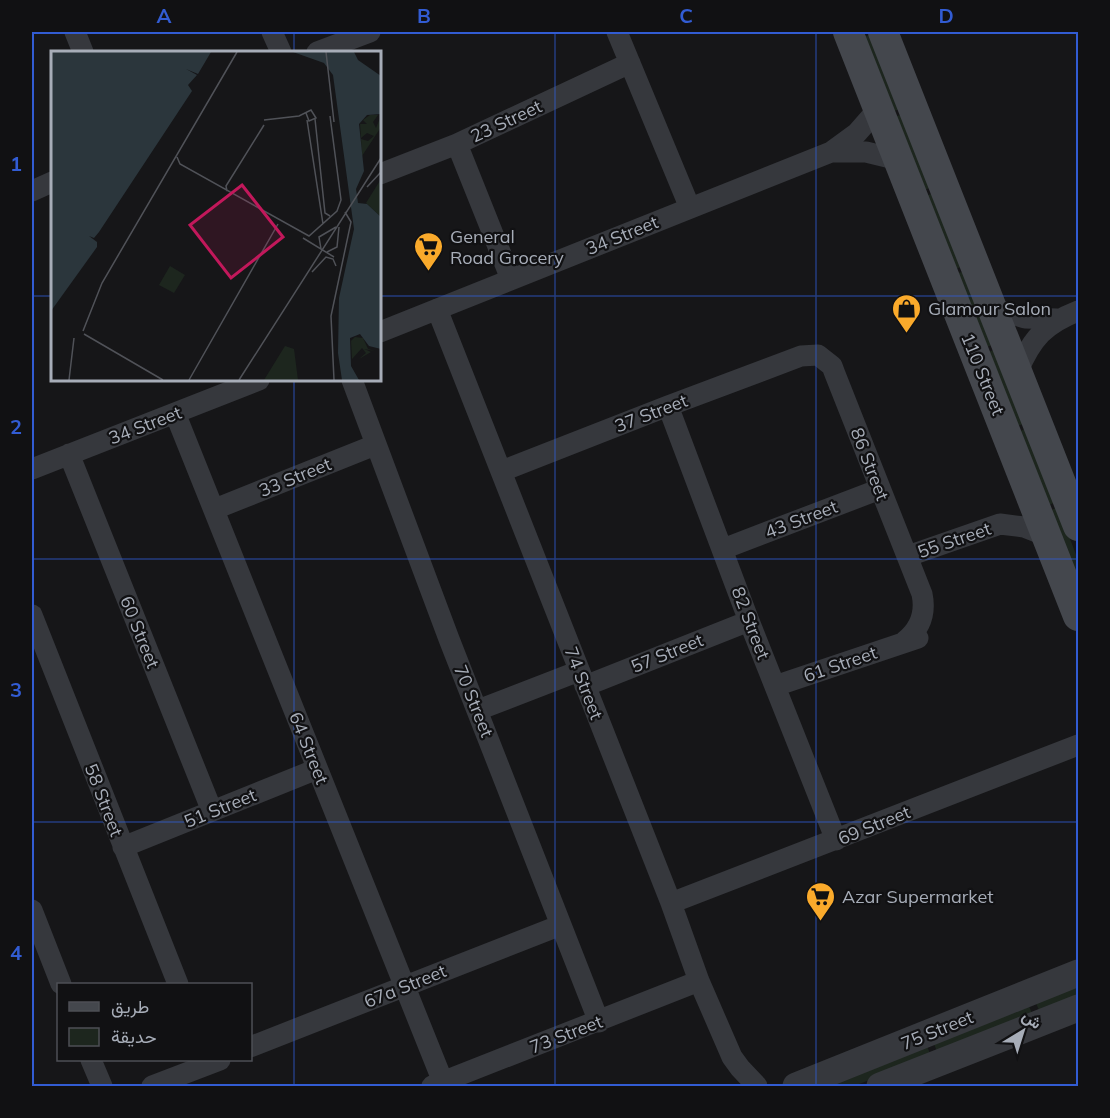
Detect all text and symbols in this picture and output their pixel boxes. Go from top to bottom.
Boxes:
text: A [157,3,172,28]
text: B [417,3,431,28]
text: C [679,3,693,28]
text: D [938,3,954,28]
inset map [51,51,381,381]
street label: 23 Street [467,95,545,147]
text: 1 [10,151,22,176]
street label: 34 Street [582,210,662,260]
place label: General Road Grocery [450,225,564,269]
supermarket icon: General Road Grocery [413,230,445,272]
shop icon: Glamour Salon [891,292,923,334]
place label: Glamour Salon [928,297,1051,320]
street label: 110 Street [956,329,1010,419]
street label: 37 Street [611,389,691,437]
street label: 34 Street [105,401,185,449]
text: 2 [10,414,22,439]
street label: 86 Street [846,424,894,504]
street label: 33 Street [255,452,335,502]
street label: 43 Street [761,495,841,543]
street label: 55 Street [914,517,994,563]
street label: 82 Street [727,583,775,663]
street label: 60 Street [115,592,165,672]
street label: 57 Street [627,628,707,678]
street label: 61 Street [800,641,880,687]
street label: 74 Street [560,643,608,723]
street label: 70 Street [449,661,499,741]
text: 3 [10,677,22,702]
street label: 64 Street [284,708,334,788]
street label: 58 Street [80,760,128,840]
street label: 51 Street [180,783,260,833]
street label: 69 Street [834,800,914,850]
supermarket icon: Azar Supermarket [805,880,837,922]
place label: Azar Supermarket [842,885,994,908]
text: 4 [10,940,22,965]
street label: 67a Street [360,959,450,1013]
legend [57,983,252,1061]
text: طريق [111,995,149,1018]
north arrow [993,1001,1053,1061]
street label: 75 Street [897,1005,977,1055]
text: ش [1018,1005,1046,1033]
street label: 73 Street [526,1010,606,1058]
text: حديقة [111,1025,157,1048]

